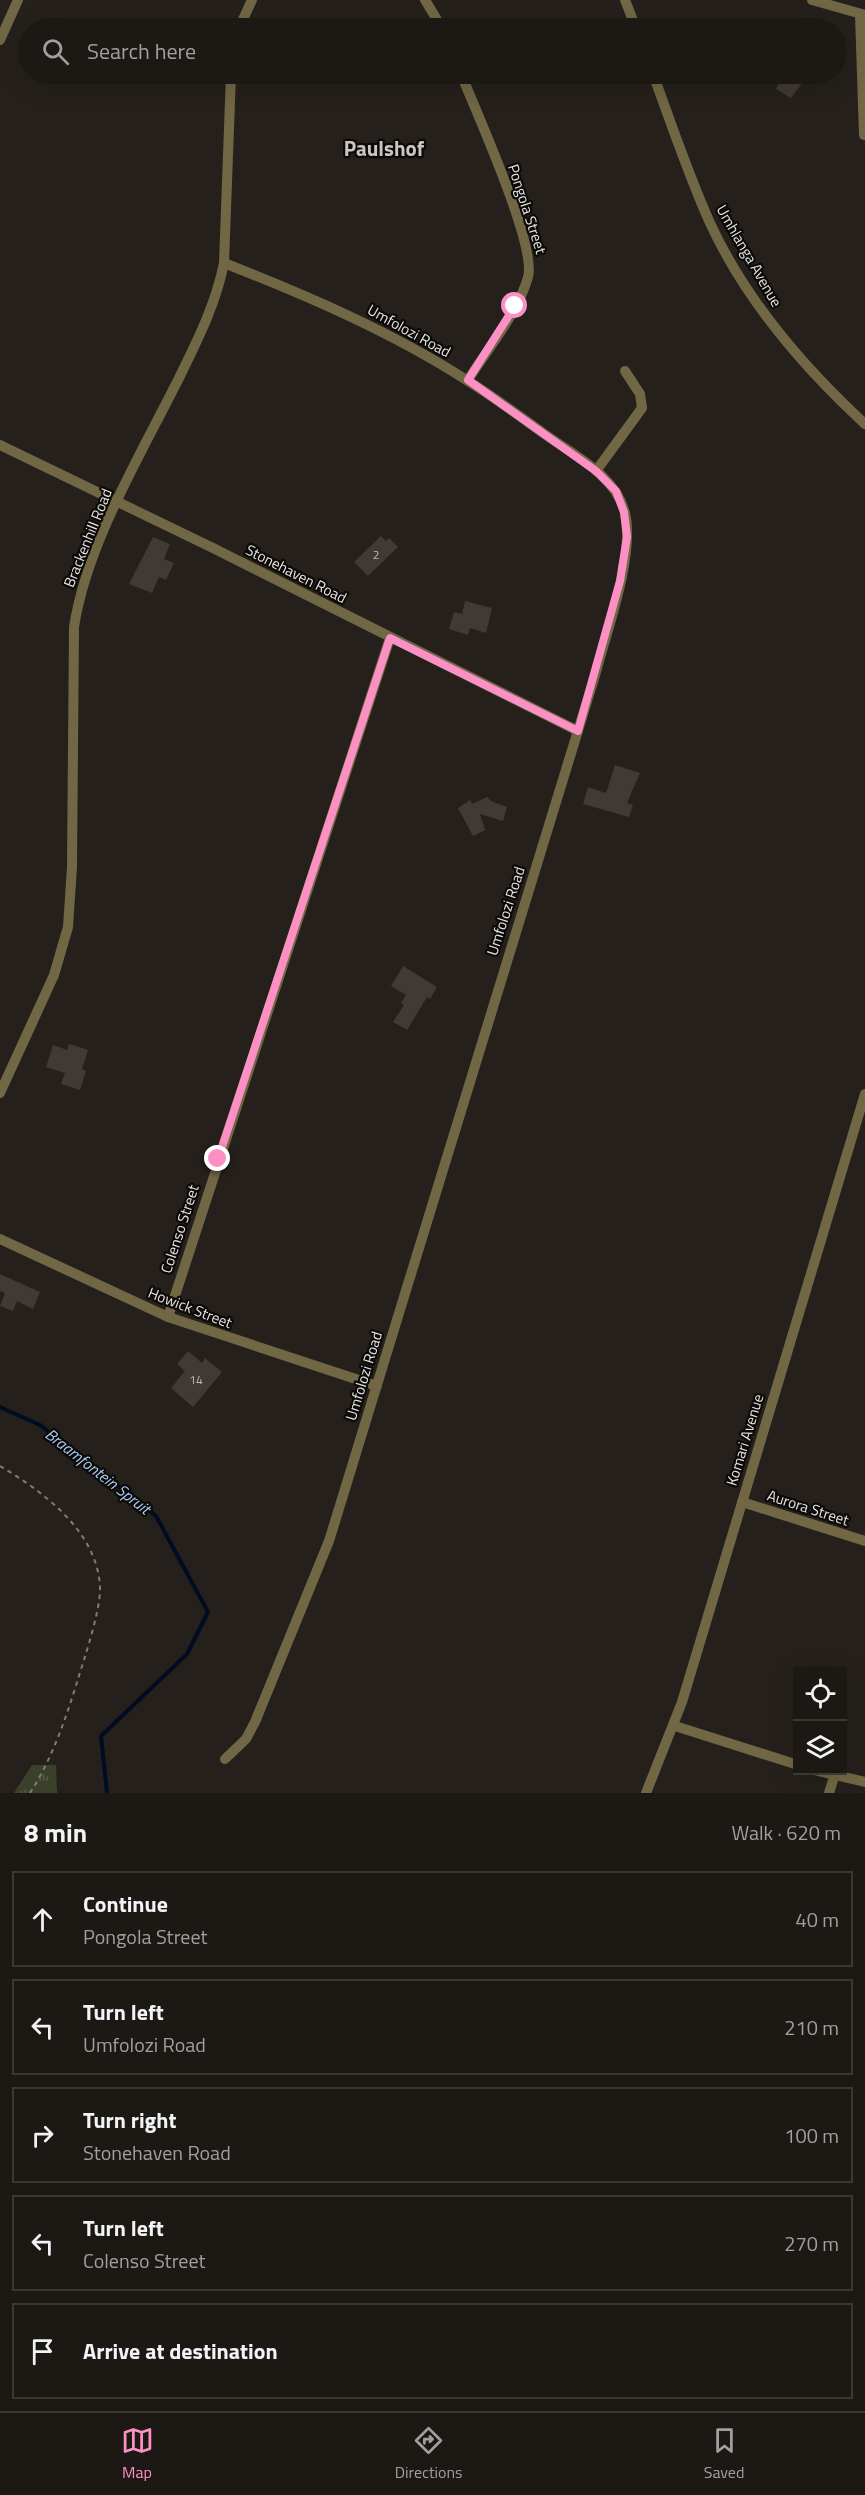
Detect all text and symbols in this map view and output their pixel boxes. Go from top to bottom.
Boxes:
search box [18,18,847,84]
text: Search here [87,34,196,68]
icon: search [39,35,72,68]
district label: Paulshof [344,132,425,164]
street label: Pongola Street [502,161,553,258]
street label: Umhlanga Avenue [711,200,788,311]
route start [501,292,527,318]
street label: Umfolozi Road [363,298,455,363]
street label: Brackenhill Road [57,485,118,591]
street label: Stonehaven Road [242,538,351,609]
house number: 2 [373,545,379,564]
street label: Umfolozi Road [480,863,531,958]
route end [204,1145,230,1171]
street label: Colenso Street [154,1181,205,1276]
street label: Howick Street [145,1281,236,1334]
street label: Umfolozi Road [339,1328,388,1423]
house number: 14 [189,1370,203,1389]
street label: Komari Avenue [720,1391,769,1489]
water label: Braamfontein Spruit [40,1422,157,1521]
street label: Aurora Street [764,1484,853,1532]
map controls [793,1667,847,1775]
button: locate [793,1667,847,1721]
button: layers [793,1721,847,1775]
text: 8 min [24,1813,87,1852]
text: Walk · 620 m [732,1817,841,1848]
text: Continue [83,1887,168,1921]
icon: ahead [26,1903,59,1936]
text: 40 m [795,1904,839,1935]
text: Pongola Street [83,1921,208,1952]
text: Turn left [83,1995,164,2029]
icon: left [26,2011,59,2044]
text: 210 m [784,2012,839,2043]
text: Umfolozi Road [83,2029,206,2060]
text: Turn right [83,2103,177,2137]
icon: right [26,2119,59,2152]
text: 100 m [784,2120,839,2151]
text: Stonehaven Road [83,2137,231,2168]
text: Turn left [83,2211,164,2245]
icon: left [26,2227,59,2260]
text: 270 m [784,2228,839,2259]
text: Colenso Street [83,2245,206,2276]
text: Arrive at destination [83,2334,278,2368]
icon: arrive [26,2335,59,2368]
tab: Map [121,2424,154,2484]
tab: Directions [395,2424,463,2484]
tab: Saved [704,2424,744,2484]

